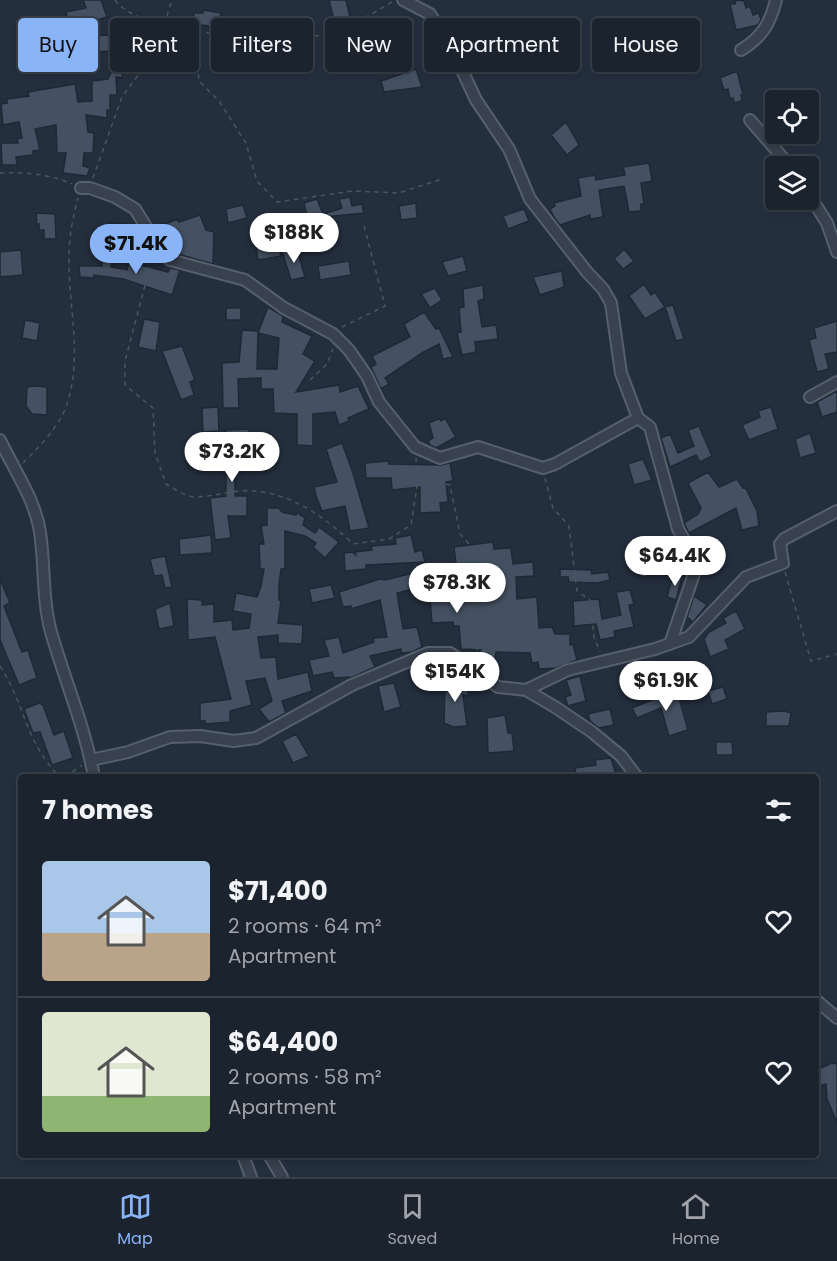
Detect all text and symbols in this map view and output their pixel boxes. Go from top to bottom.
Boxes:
chip: Buy [18,18,98,72]
chip: Rent [110,18,199,72]
chip: Filters [211,18,313,72]
chip: New [325,18,412,72]
chip: Apartment [424,18,580,72]
chip: House [592,18,700,72]
map controls [765,90,819,210]
button: locate [765,90,819,144]
button: layers [765,156,819,210]
pin: $188K [252,213,336,264]
text: $188K [264,218,324,246]
pin: $71.4K [87,224,185,275]
text: $71.4K [104,229,168,257]
pin: $73.2K [183,432,281,483]
text: $73.2K [199,437,265,465]
pin: $64.4K [626,536,724,587]
text: $64.4K [639,541,711,569]
pin: $78.3K [408,563,506,614]
text: $78.3K [423,568,491,596]
pin: $154K [413,652,497,703]
text: $154K [424,657,486,685]
pin: $61.9K [617,661,715,712]
text: $61.9K [633,666,699,694]
text: 7 homes [42,792,154,828]
icon: filters [762,794,795,827]
text: $71,400 [228,873,328,909]
icon: home [90,885,162,957]
icon: heart [762,905,795,938]
text: 2 rooms · 64 m² [228,912,382,940]
text: Apartment [228,942,336,970]
text: $64,400 [228,1024,338,1060]
icon: home [90,1036,162,1108]
icon: heart [762,1056,795,1089]
text: 2 rooms · 58 m² [228,1063,382,1091]
text: Apartment [228,1093,336,1121]
tab: Map [117,1190,153,1251]
tab: Saved [387,1190,437,1251]
tab: Home [672,1190,720,1251]

